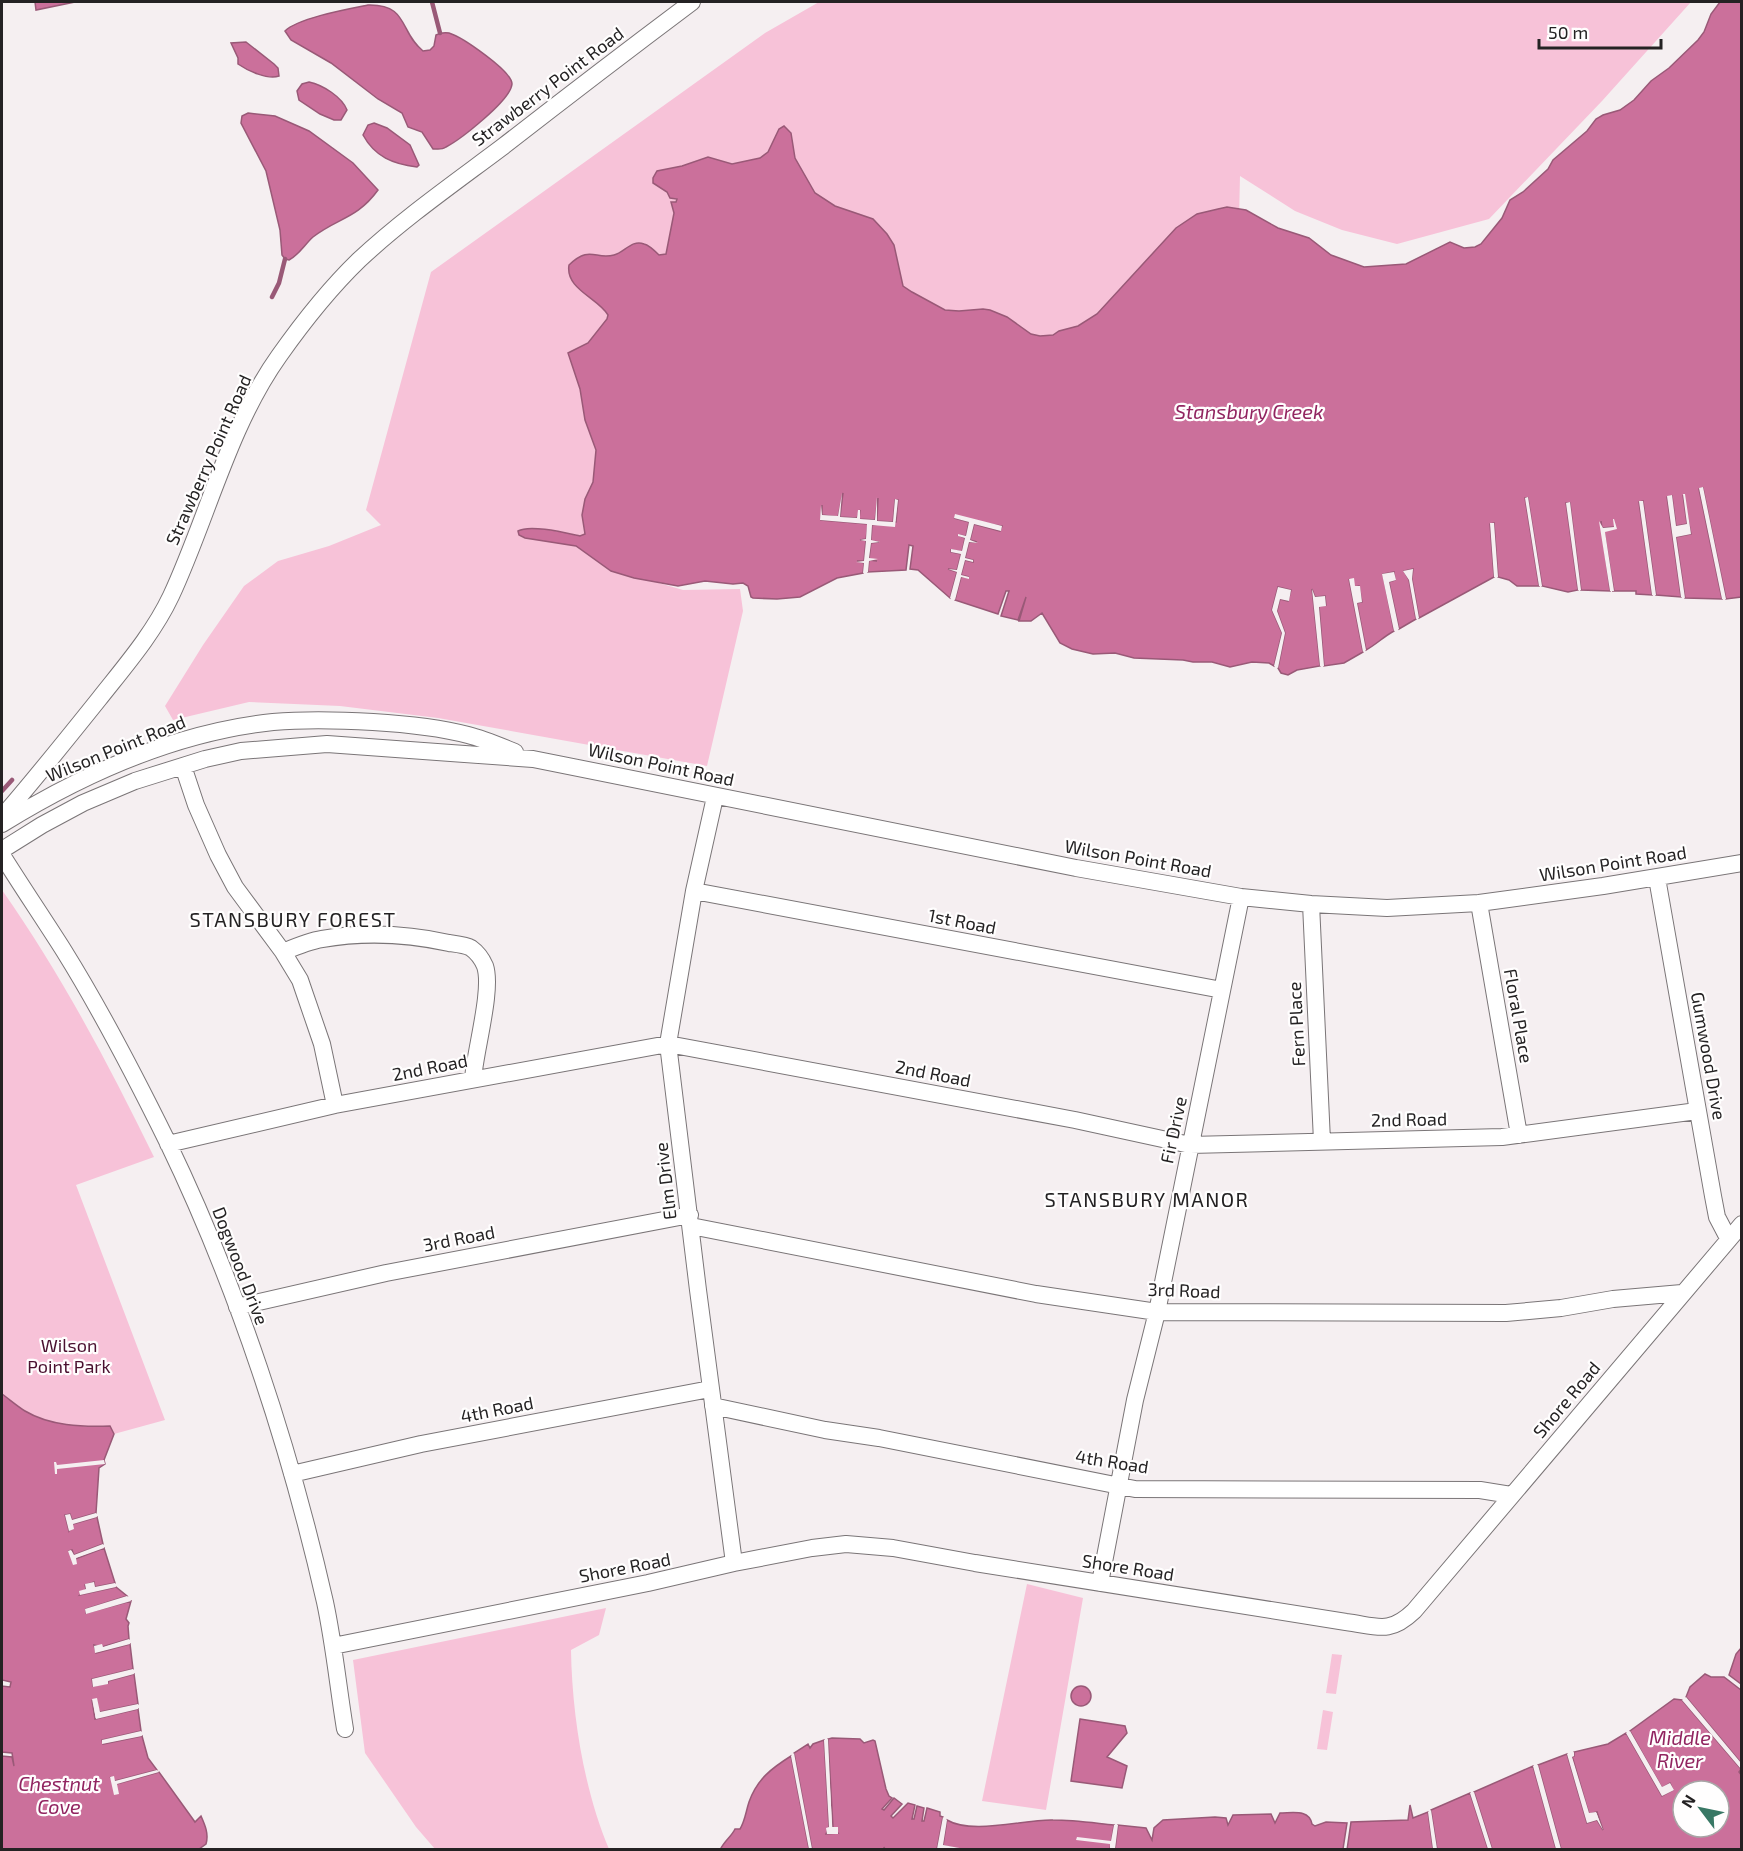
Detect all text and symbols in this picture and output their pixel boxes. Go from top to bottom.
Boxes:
scale bar [1539,12,1660,50]
text: 50 m [1548,21,1588,43]
street label: Strawberry Point Road [467,22,628,150]
street label: Strawberry Point Road [161,371,256,548]
water label: Stansbury Creek [1175,399,1323,424]
street label: Wilson Point Road [43,710,189,786]
street label: Wilson Point Road [586,738,736,790]
street label: Wilson Point Road [1063,834,1213,882]
street label: Wilson Point Road [1538,841,1688,886]
street label: 1st Road [926,904,998,938]
district label: STANSBURY FOREST [190,907,397,931]
street label: Floral Place [1500,967,1538,1065]
street label: Fern Place [1283,981,1309,1067]
street label: Gumwood Drive [1687,990,1731,1122]
street label: 2nd Road [390,1049,469,1085]
street label: 2nd Road [894,1055,973,1091]
street label: Fir Drive [1155,1094,1191,1165]
street label: 2nd Road [1371,1107,1447,1131]
street label: Elm Drive [649,1141,681,1221]
district label: STANSBURY MANOR [1045,1187,1249,1211]
street label: Dogwood Drive [208,1204,274,1328]
street label: 3rd Road [421,1220,497,1256]
street label: 3rd Road [1147,1278,1221,1302]
park label: Wilson Point Park [27,1334,111,1377]
street label: Shore Road [1528,1357,1605,1442]
street label: 4th Road [458,1391,535,1427]
street label: 4th Road [1074,1444,1150,1478]
street label: Shore Road [577,1547,673,1587]
street label: Shore Road [1081,1549,1176,1585]
water label: Middle River [1649,1725,1711,1772]
water label: Chestnut Cove [18,1771,100,1818]
north arrow [1671,1779,1731,1839]
text: N [1677,1791,1699,1811]

